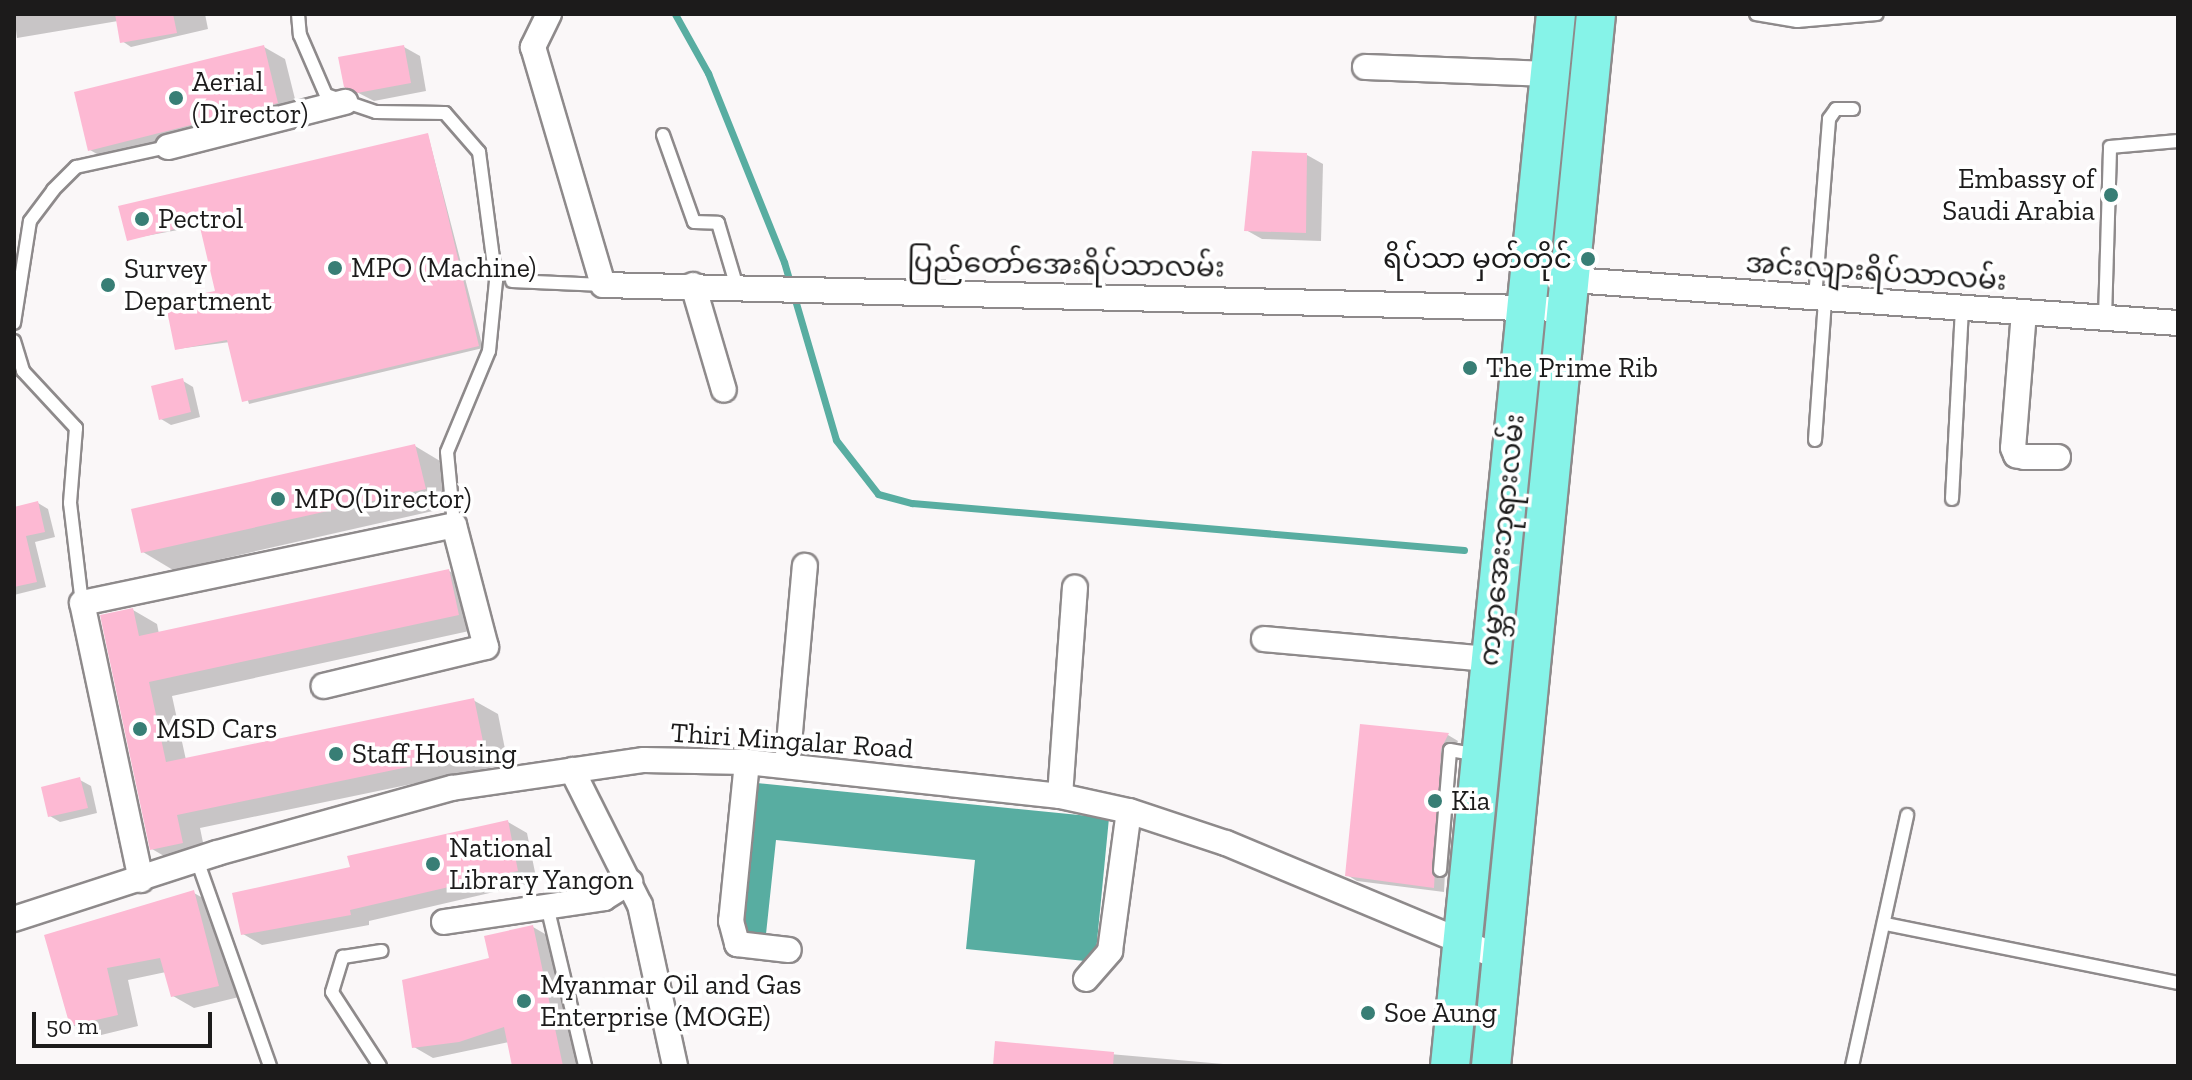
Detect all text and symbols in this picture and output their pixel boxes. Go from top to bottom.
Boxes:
place label: Aerial (Director) [192,65,308,131]
marker: Aerial (Director) [167,89,185,107]
place label: Embassy of Saudi Arabia [1942,162,2095,228]
marker: Embassy of Saudi Arabia [2102,186,2120,204]
place label: Pectrol [158,202,244,236]
marker: Pectrol [133,210,151,228]
place label: ရိပ်သာ မှတ်တိုင် [1383,242,1572,276]
street label: ပြည်တော်အေးရိပ်သာလမ်း [907,245,1225,285]
street label: အင်းလျားရိပ်သာလမ်း [1744,246,2008,298]
marker: ရိပ်သာ မှတ်တိုင် [1579,250,1597,268]
place label: MPO (Machine) [351,251,536,285]
place label: Survey Department [124,252,272,318]
marker: MPO (Machine) [326,259,344,277]
marker: Survey Department [99,276,117,294]
place label: The Prime Rib [1486,351,1658,385]
marker: The Prime Rib [1461,359,1479,377]
street label: ကမ္ဘာအေးဘုရားလမ်း [1472,412,1532,668]
place label: MPO(Director) [294,482,471,516]
marker: MPO(Director) [269,490,287,508]
place label: MSD Cars [156,712,277,746]
street label: Thiri Mingalar Road [669,716,915,766]
marker: MSD Cars [131,720,149,738]
place label: Staff Housing [352,737,516,771]
marker: Staff Housing [327,745,345,763]
place label: Kia [1451,784,1490,818]
marker: Kia [1426,792,1444,810]
place label: National Library Yangon [449,831,635,897]
marker: National Library Yangon [424,855,442,873]
place label: Myanmar Oil and Gas Enterprise (MOGE) [540,968,802,1034]
marker: Myanmar Oil and Gas Enterprise (MOGE) [515,992,533,1010]
scale bar [36,996,216,1046]
place label: Soe Aung [1384,996,1498,1030]
marker: Soe Aung [1359,1004,1377,1022]
text: 50 m [46,1011,98,1040]

